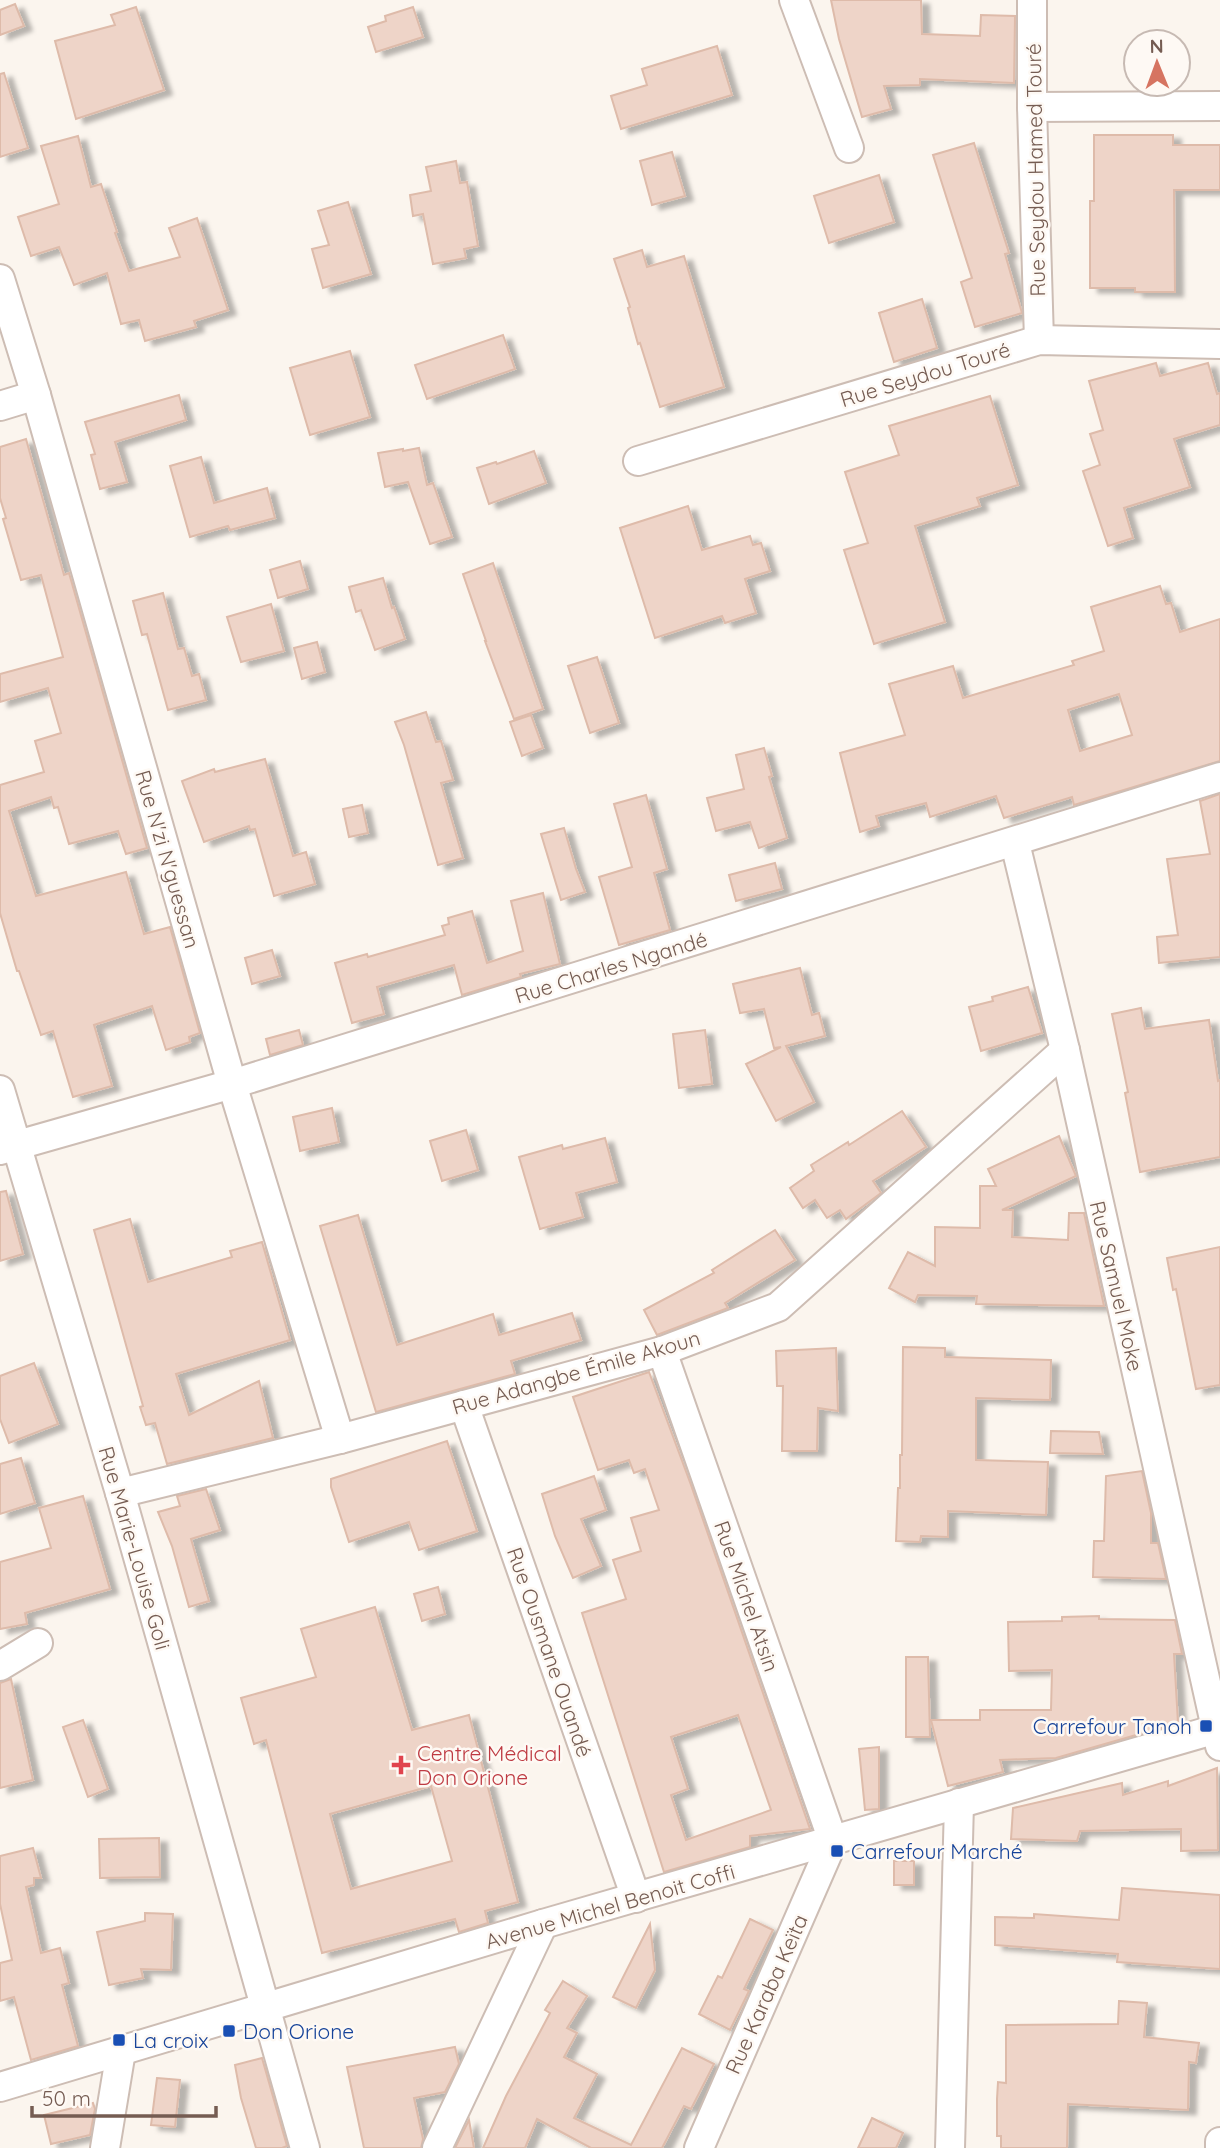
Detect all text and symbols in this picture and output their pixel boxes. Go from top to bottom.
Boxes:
north arrow [1122,28,1192,98]
text: N [1150,34,1164,58]
street label: Rue Seydou Hamed Touré [1020,43,1050,297]
street label: Rue Seydou Touré [837,336,1013,412]
street label: Rue N'zi N'guessan [130,767,206,951]
street label: Rue Charles Ngandé [512,925,710,1009]
street label: Rue Samuel Moke [1085,1198,1149,1374]
street label: Rue Adangbe Émile Akoun [449,1324,703,1420]
street label: Rue Marie-Louise Goli [93,1443,177,1653]
street label: Rue Michel Atsin [709,1517,785,1675]
street label: Rue Ousmane Ouandé [502,1544,598,1760]
place label: Carrefour Tanoh [1033,1713,1192,1739]
marker: Carrefour Tanoh [1198,1718,1214,1734]
place label: Centre Médical Don Orione [417,1740,562,1790]
marker: Centre Médical Don Orione [391,1755,411,1775]
place label: Carrefour Marché [851,1838,1023,1864]
marker: Carrefour Marché [829,1843,845,1859]
street label: Avenue Michel Benoit Coffi [482,1858,738,1954]
street label: Rue Karaba Keïta [719,1910,813,2078]
place label: Don Orione [243,2018,354,2044]
marker: Don Orione [221,2023,237,2039]
place label: La croix [133,2027,208,2053]
marker: La croix [111,2032,127,2048]
scale bar [32,2074,215,2118]
text: 50 m [42,2085,91,2111]

